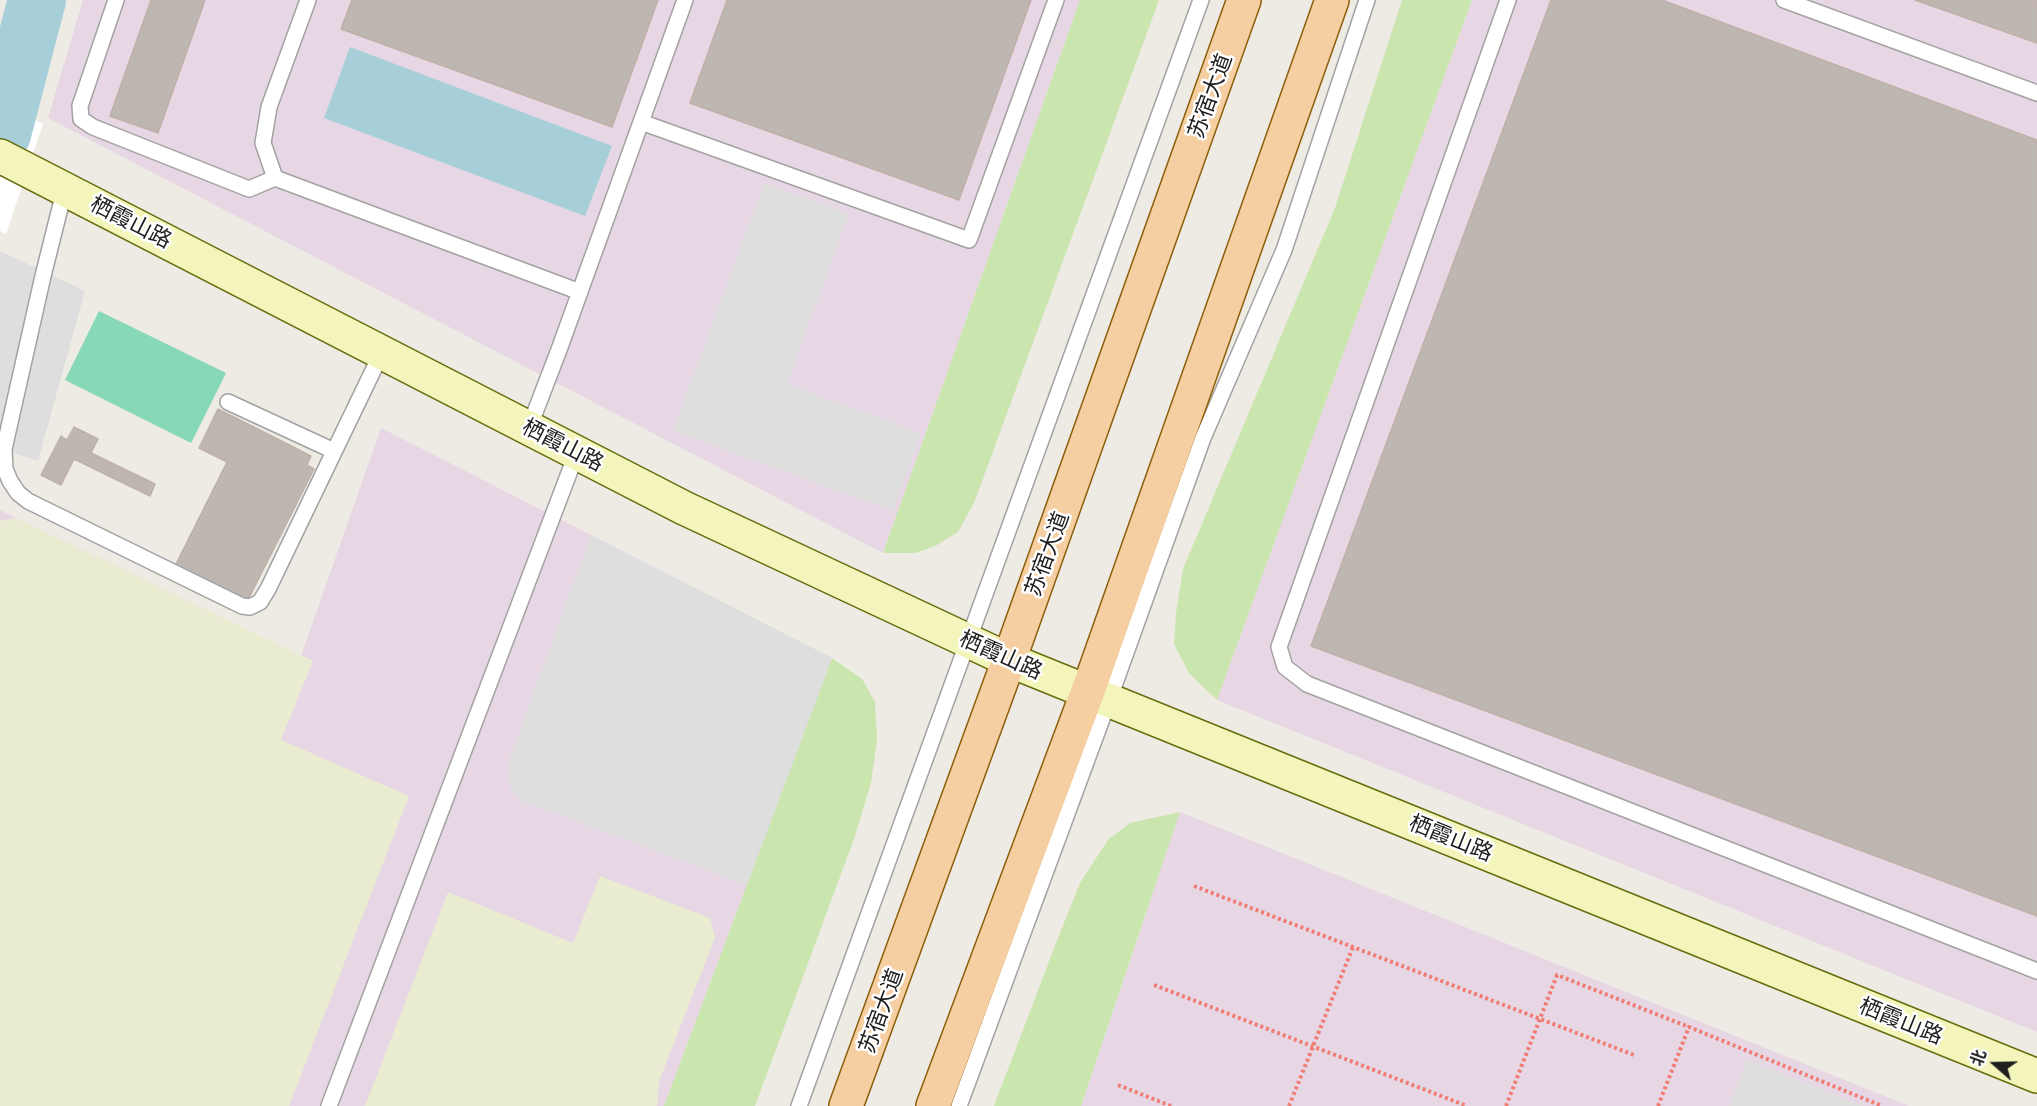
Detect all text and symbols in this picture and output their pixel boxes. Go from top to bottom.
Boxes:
street label: 苏宿大道 [1183,50,1237,142]
street label: 栖霞山路 [86,190,176,254]
street label: 栖霞山路 [518,413,608,477]
street label: 苏宿大道 [1020,508,1074,600]
street label: 栖霞山路 [955,625,1047,685]
street label: 栖霞山路 [1405,809,1497,867]
street label: 苏宿大道 [854,965,908,1057]
street label: 栖霞山路 [1855,992,1947,1050]
north arrow [1965,1034,2025,1094]
text: 北 [1966,1047,1989,1068]

